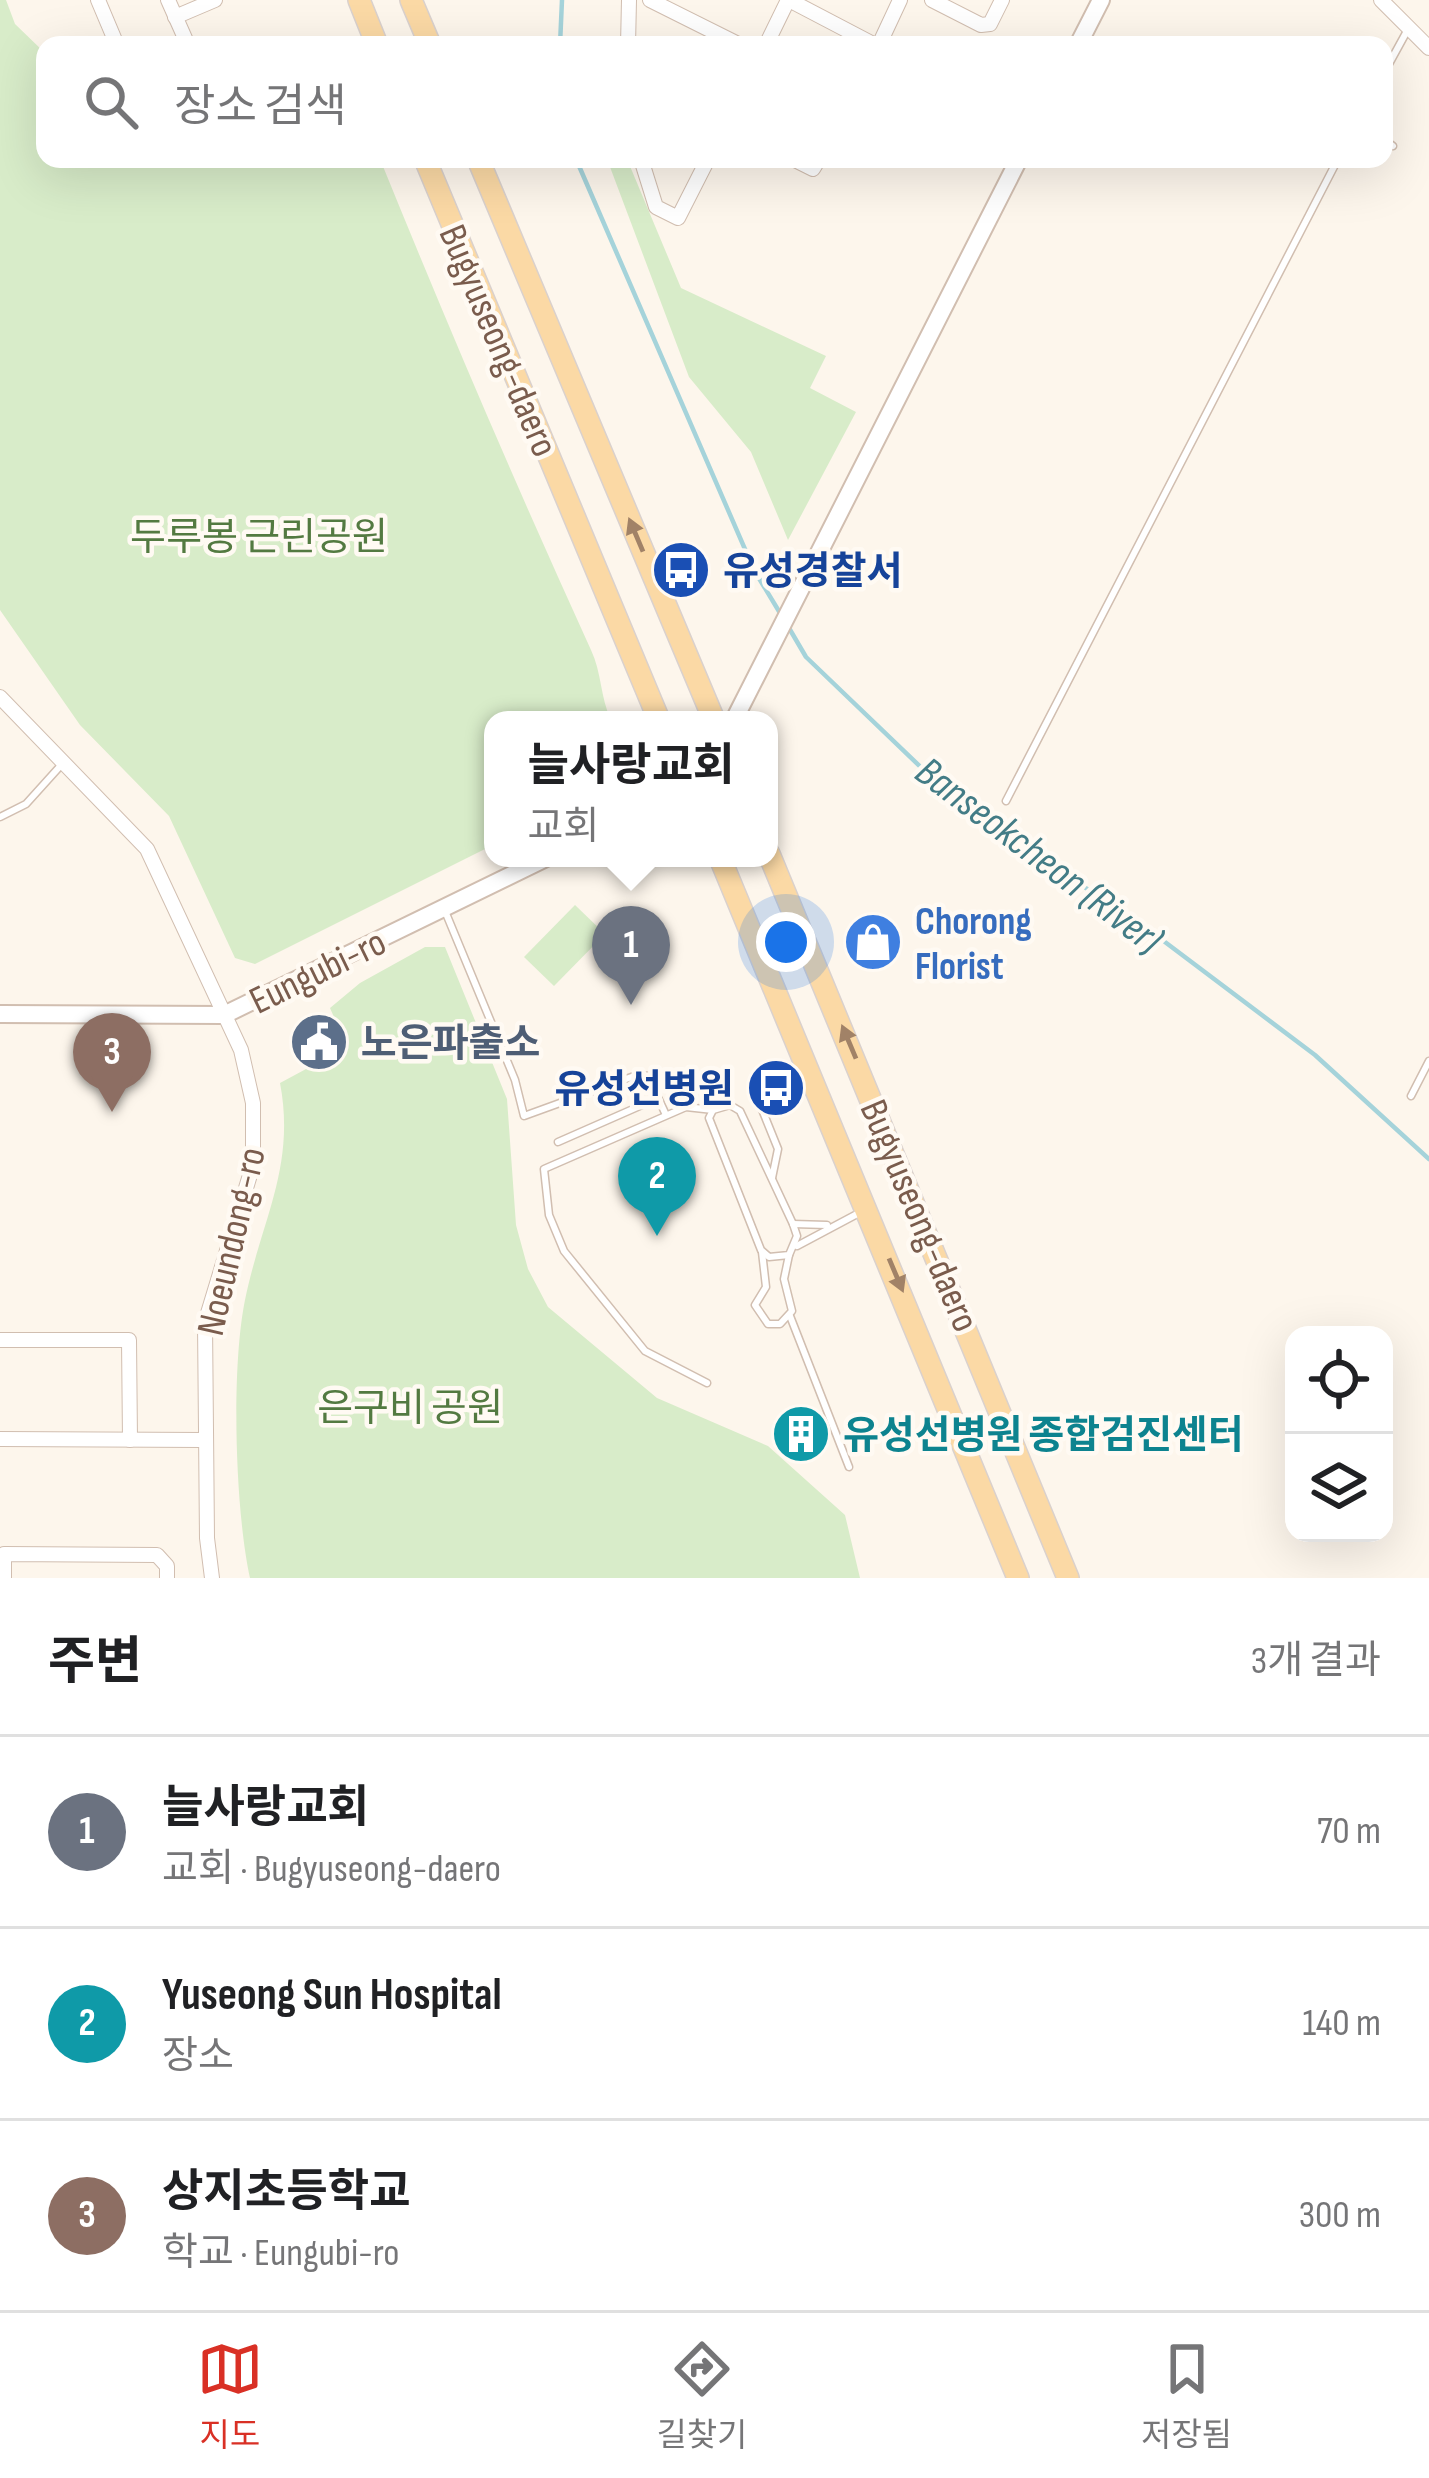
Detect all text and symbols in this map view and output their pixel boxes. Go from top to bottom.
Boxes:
search box [36,36,1393,168]
icon: search [78,69,144,135]
text: 장소 검색 [174,80,347,135]
street label: Bugyuseong-daero [428,218,568,464]
park label: 두루봉 근린공원 [130,515,388,562]
one-way arrow [626,516,645,552]
bus stop icon: 유성경찰서 [650,539,712,601]
place label: 유성경찰서 [723,549,902,596]
popup [484,711,778,867]
text: 늘사랑교회 [527,739,735,794]
water label: Banseokcheon (River) [905,747,1173,966]
text: 교회 [527,804,599,851]
place label: Chorong Florist [915,899,1032,991]
pin: 1 [592,906,670,1005]
shop icon: Chorong Florist [842,911,904,973]
your location [756,912,816,972]
street label: Eungubi-ro [242,919,394,1025]
public building icon: 노은파출소 [288,1011,350,1073]
pin: 3 [73,1013,151,1112]
place label: 노은파출소 [361,1021,540,1068]
one-way arrow [838,1025,858,1060]
bus stop icon: 유성선병원 [745,1057,807,1119]
place label: 유성선병원 [555,1067,734,1114]
street label: Bugyuseong-daero [849,1093,989,1339]
pin: 2 [618,1137,696,1236]
street label: Noeundong-ro [188,1143,277,1340]
one-way arrow [887,1257,906,1293]
map controls [1285,1326,1393,1542]
button: locate [1285,1326,1393,1434]
park label: 은구비 공원 [317,1386,503,1433]
building icon: 유성선병원 종합검진센터 [770,1403,832,1465]
place label: 유성선병원 종합검진센터 [843,1413,1244,1460]
button: layers [1285,1434,1393,1542]
text: 주변 [48,1632,142,1693]
text: 3개 결과 [1251,1638,1381,1685]
text: 늘사랑교회 [162,1781,369,1836]
text: 1 [79,1808,95,1855]
text: 70 m [1317,1808,1381,1855]
text: 교회 · Bugyuseong-daero [162,1846,501,1893]
text: Yuseong Sun Hospital [162,1968,502,2023]
text: 2 [78,2000,96,2047]
text: 140 m [1302,2000,1381,2047]
text: 장소 [162,2033,234,2080]
text: 상지초등학교 [162,2165,410,2220]
text: 3 [78,2192,96,2239]
text: 300 m [1299,2192,1381,2239]
text: 학교 · Eungubi-ro [162,2230,399,2277]
tab: 지도 [197,2336,263,2456]
tab: 길찾기 [656,2336,747,2456]
tab: 저장됨 [1141,2336,1232,2456]

